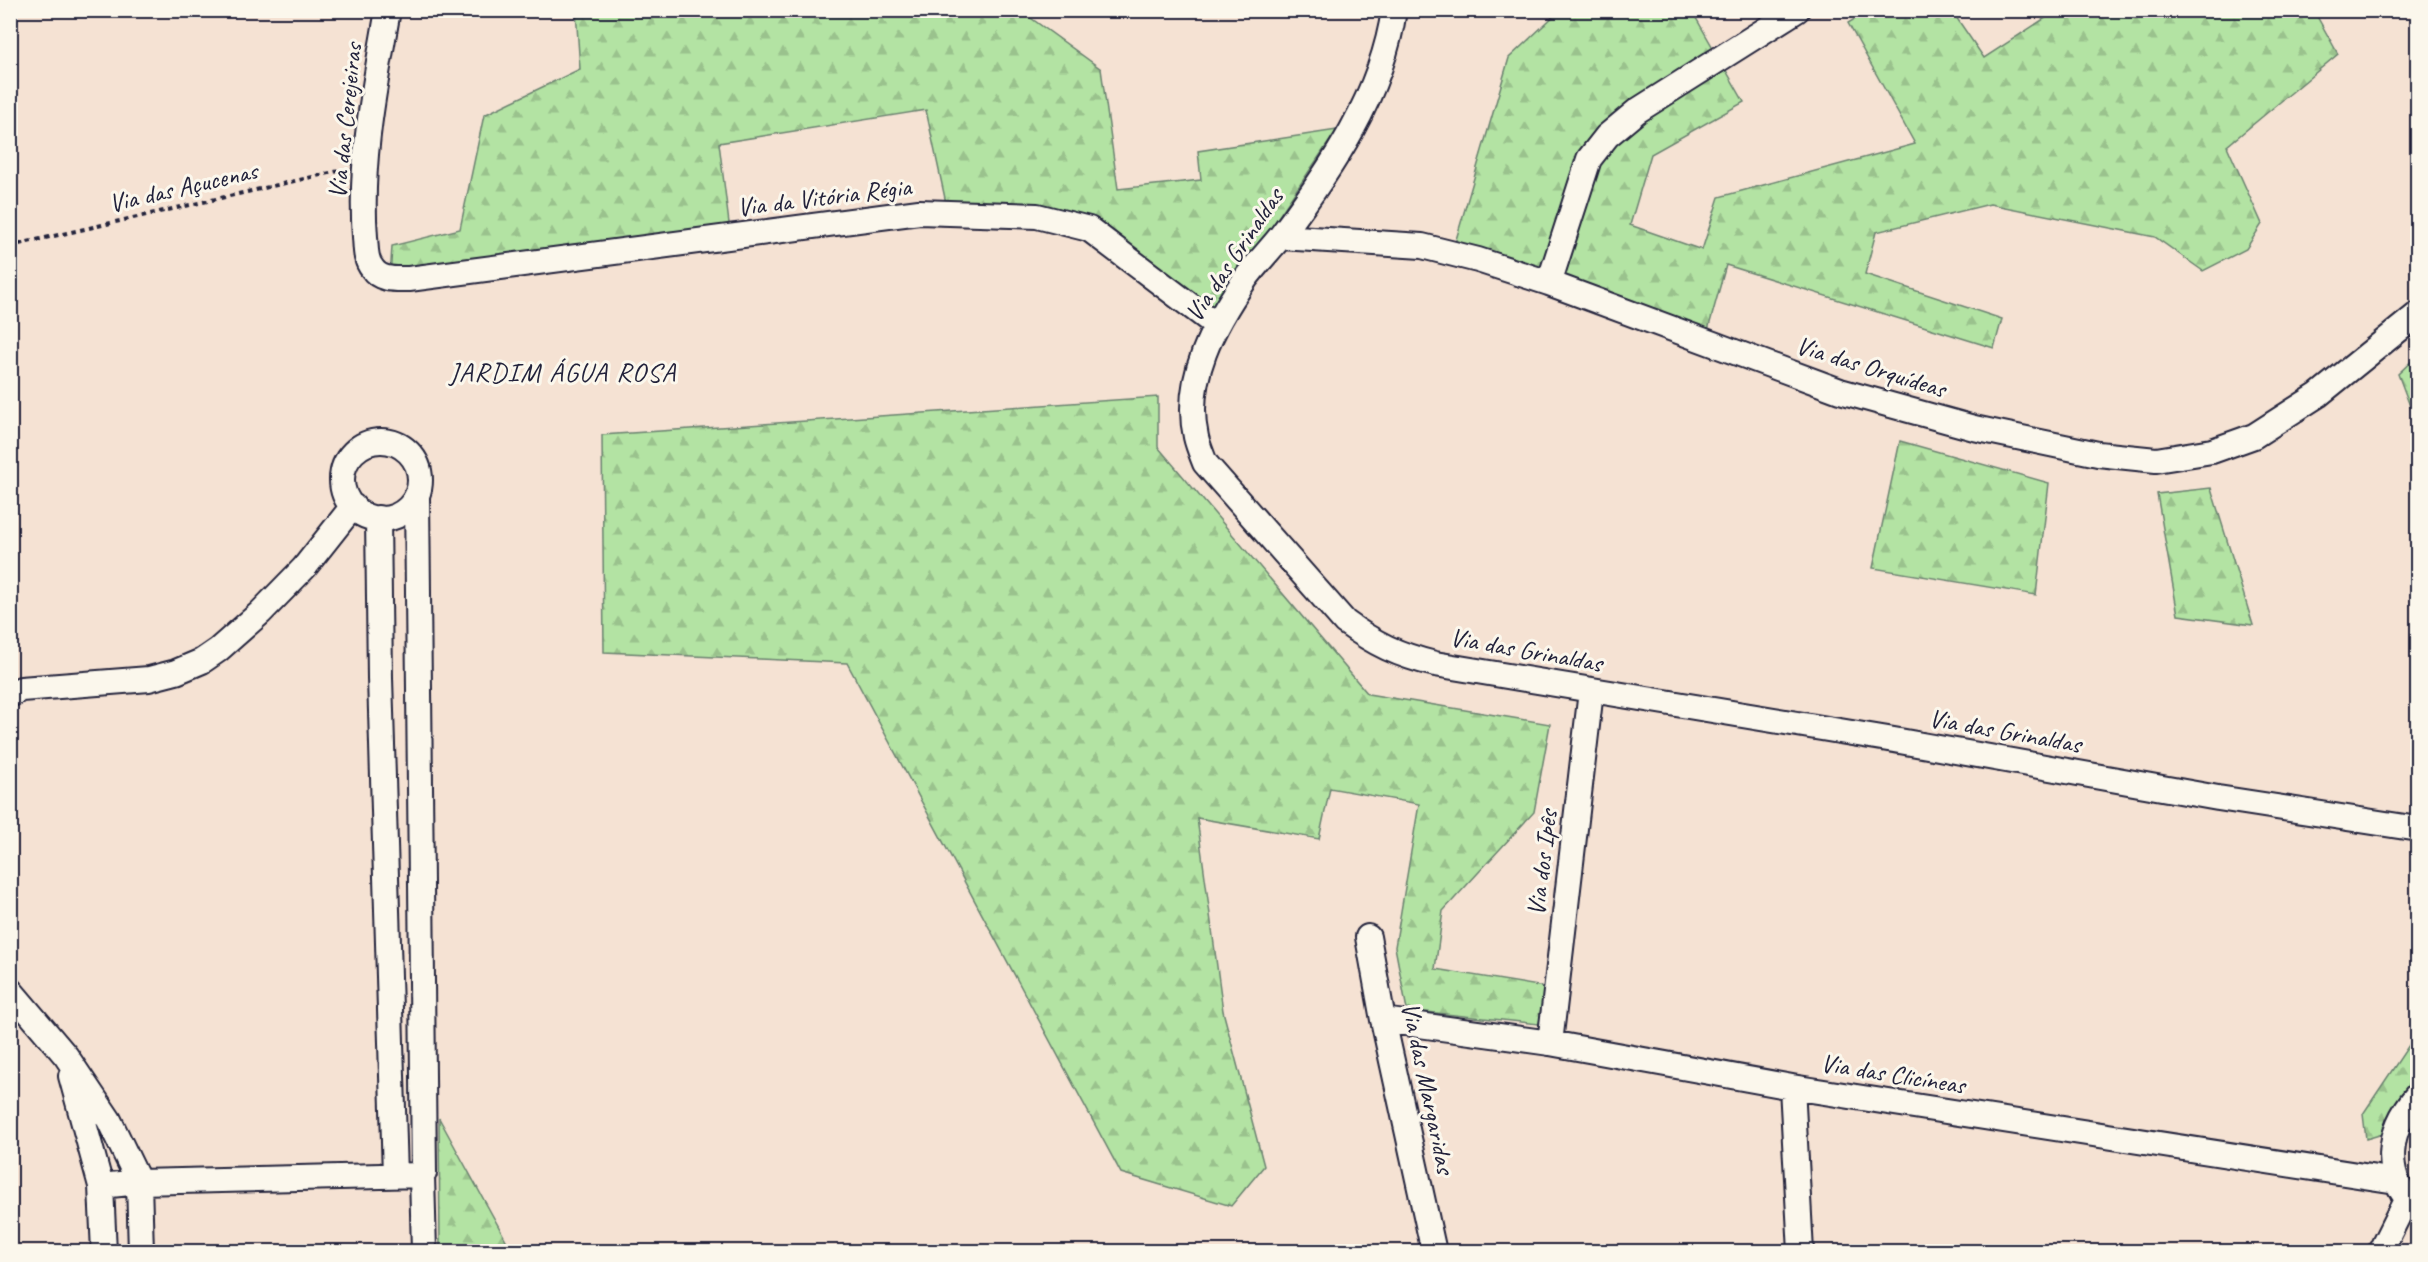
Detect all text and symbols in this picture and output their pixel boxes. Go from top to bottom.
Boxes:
street label: Via das Cerejeiras [320,40,370,200]
street label: Via das Açucenas [106,153,262,220]
street label: Via da Vitória Régia [735,170,914,224]
street label: Via das Grinaldas [1177,180,1292,328]
street label: Via das Orquídeas [1792,329,1952,406]
district label: JARDIM ÁGUA ROSA [447,355,677,389]
street label: Via das Grinaldas [1448,620,1607,680]
street label: Via das Grinaldas [1927,701,2086,761]
street label: Via dos Ipês [1519,806,1565,918]
street label: Via das Margaridas [1394,999,1463,1179]
street label: Via das Clicíneas [1819,1046,1970,1102]

